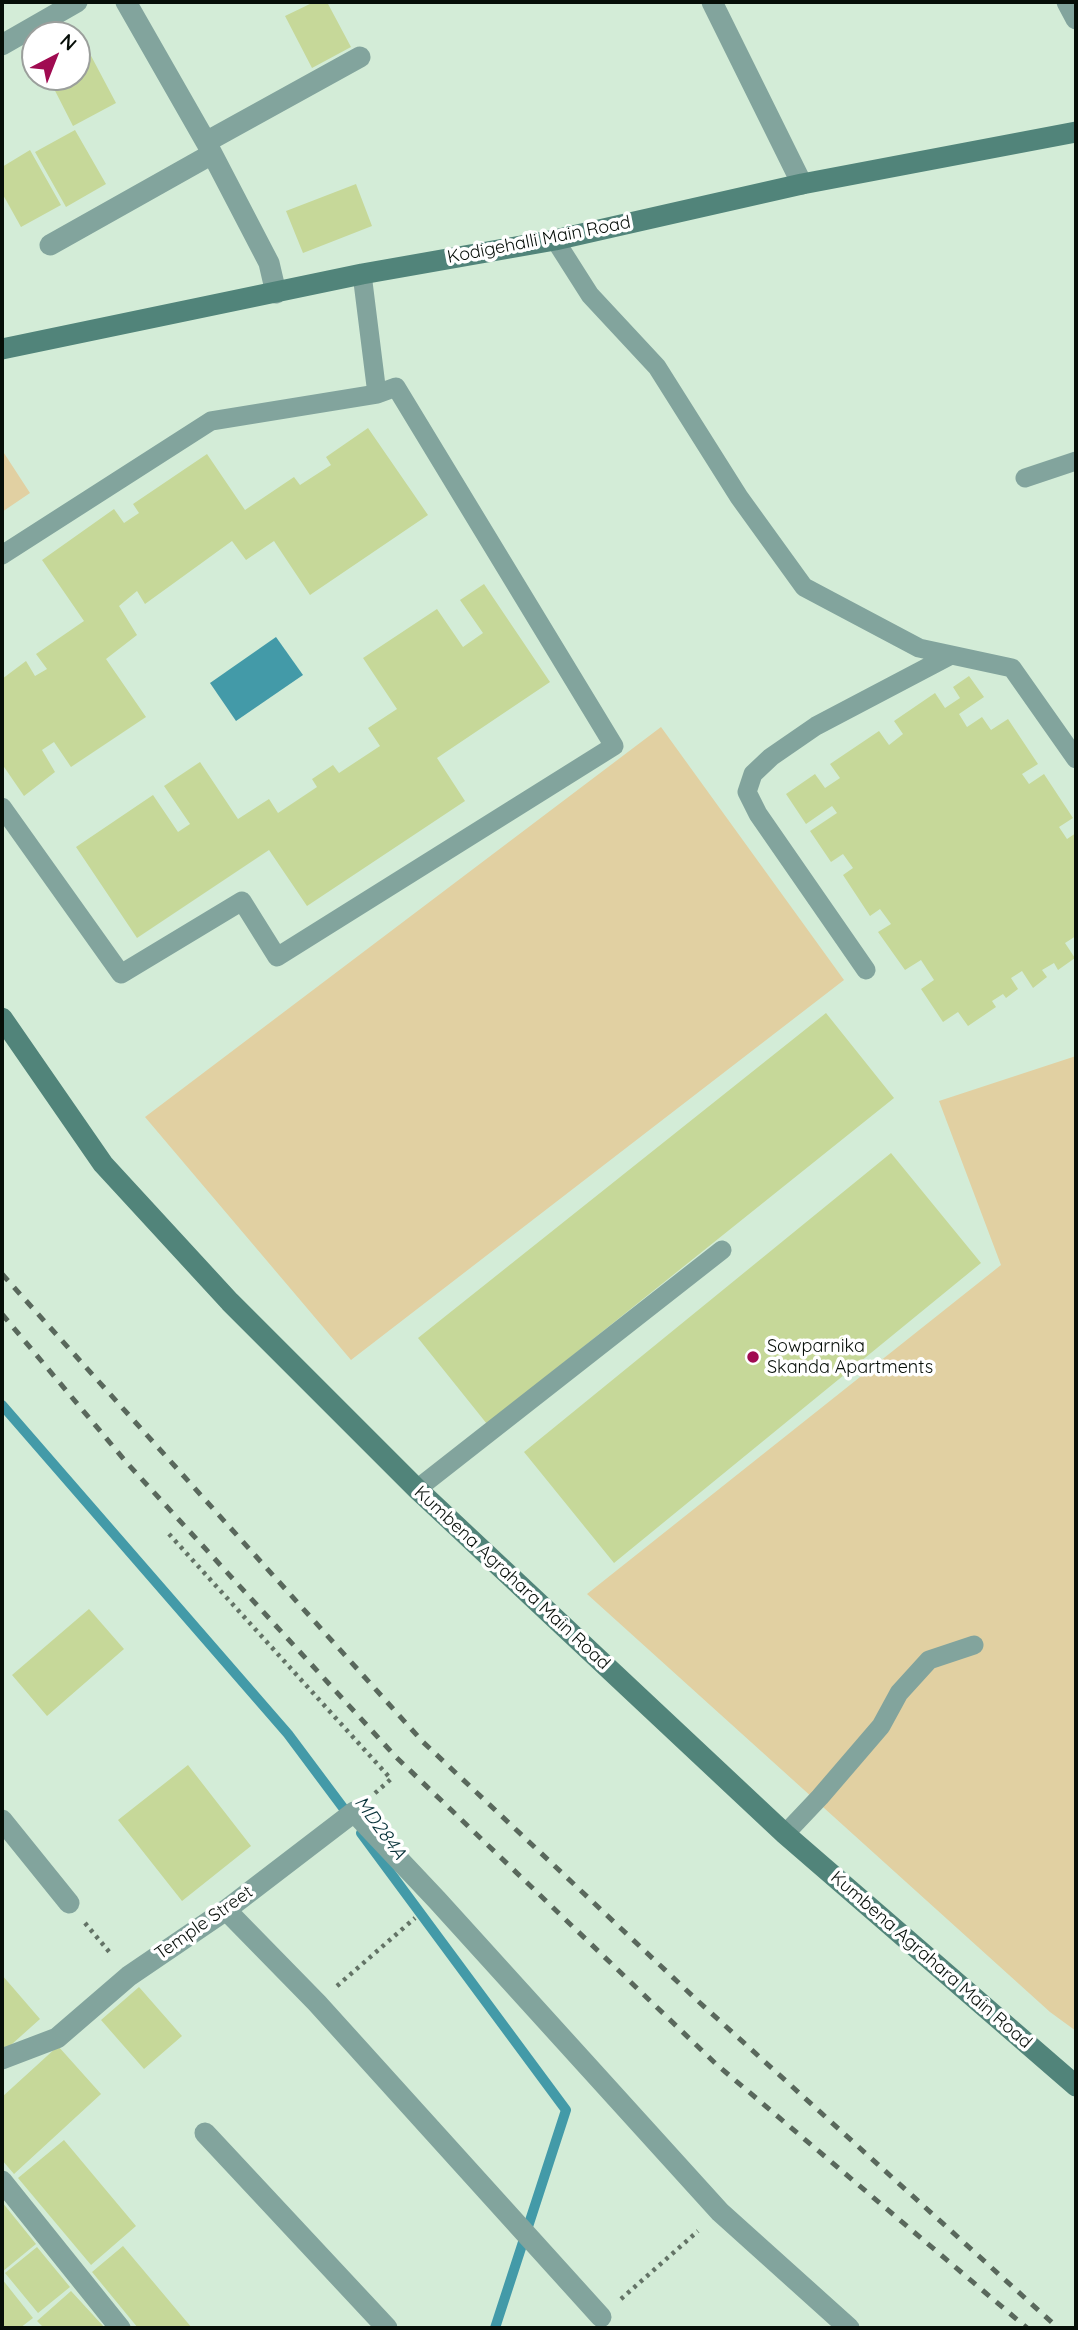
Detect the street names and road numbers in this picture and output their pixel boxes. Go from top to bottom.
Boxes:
street label: Kodigehalli Main Road [446,212,632,268]
street label: Kumbena Agrahara Main Road [410,1482,614,1674]
street label: Kumbena Agrahara Main Road [826,1867,1036,2053]
street label: Temple Street [151,1881,257,1965]

